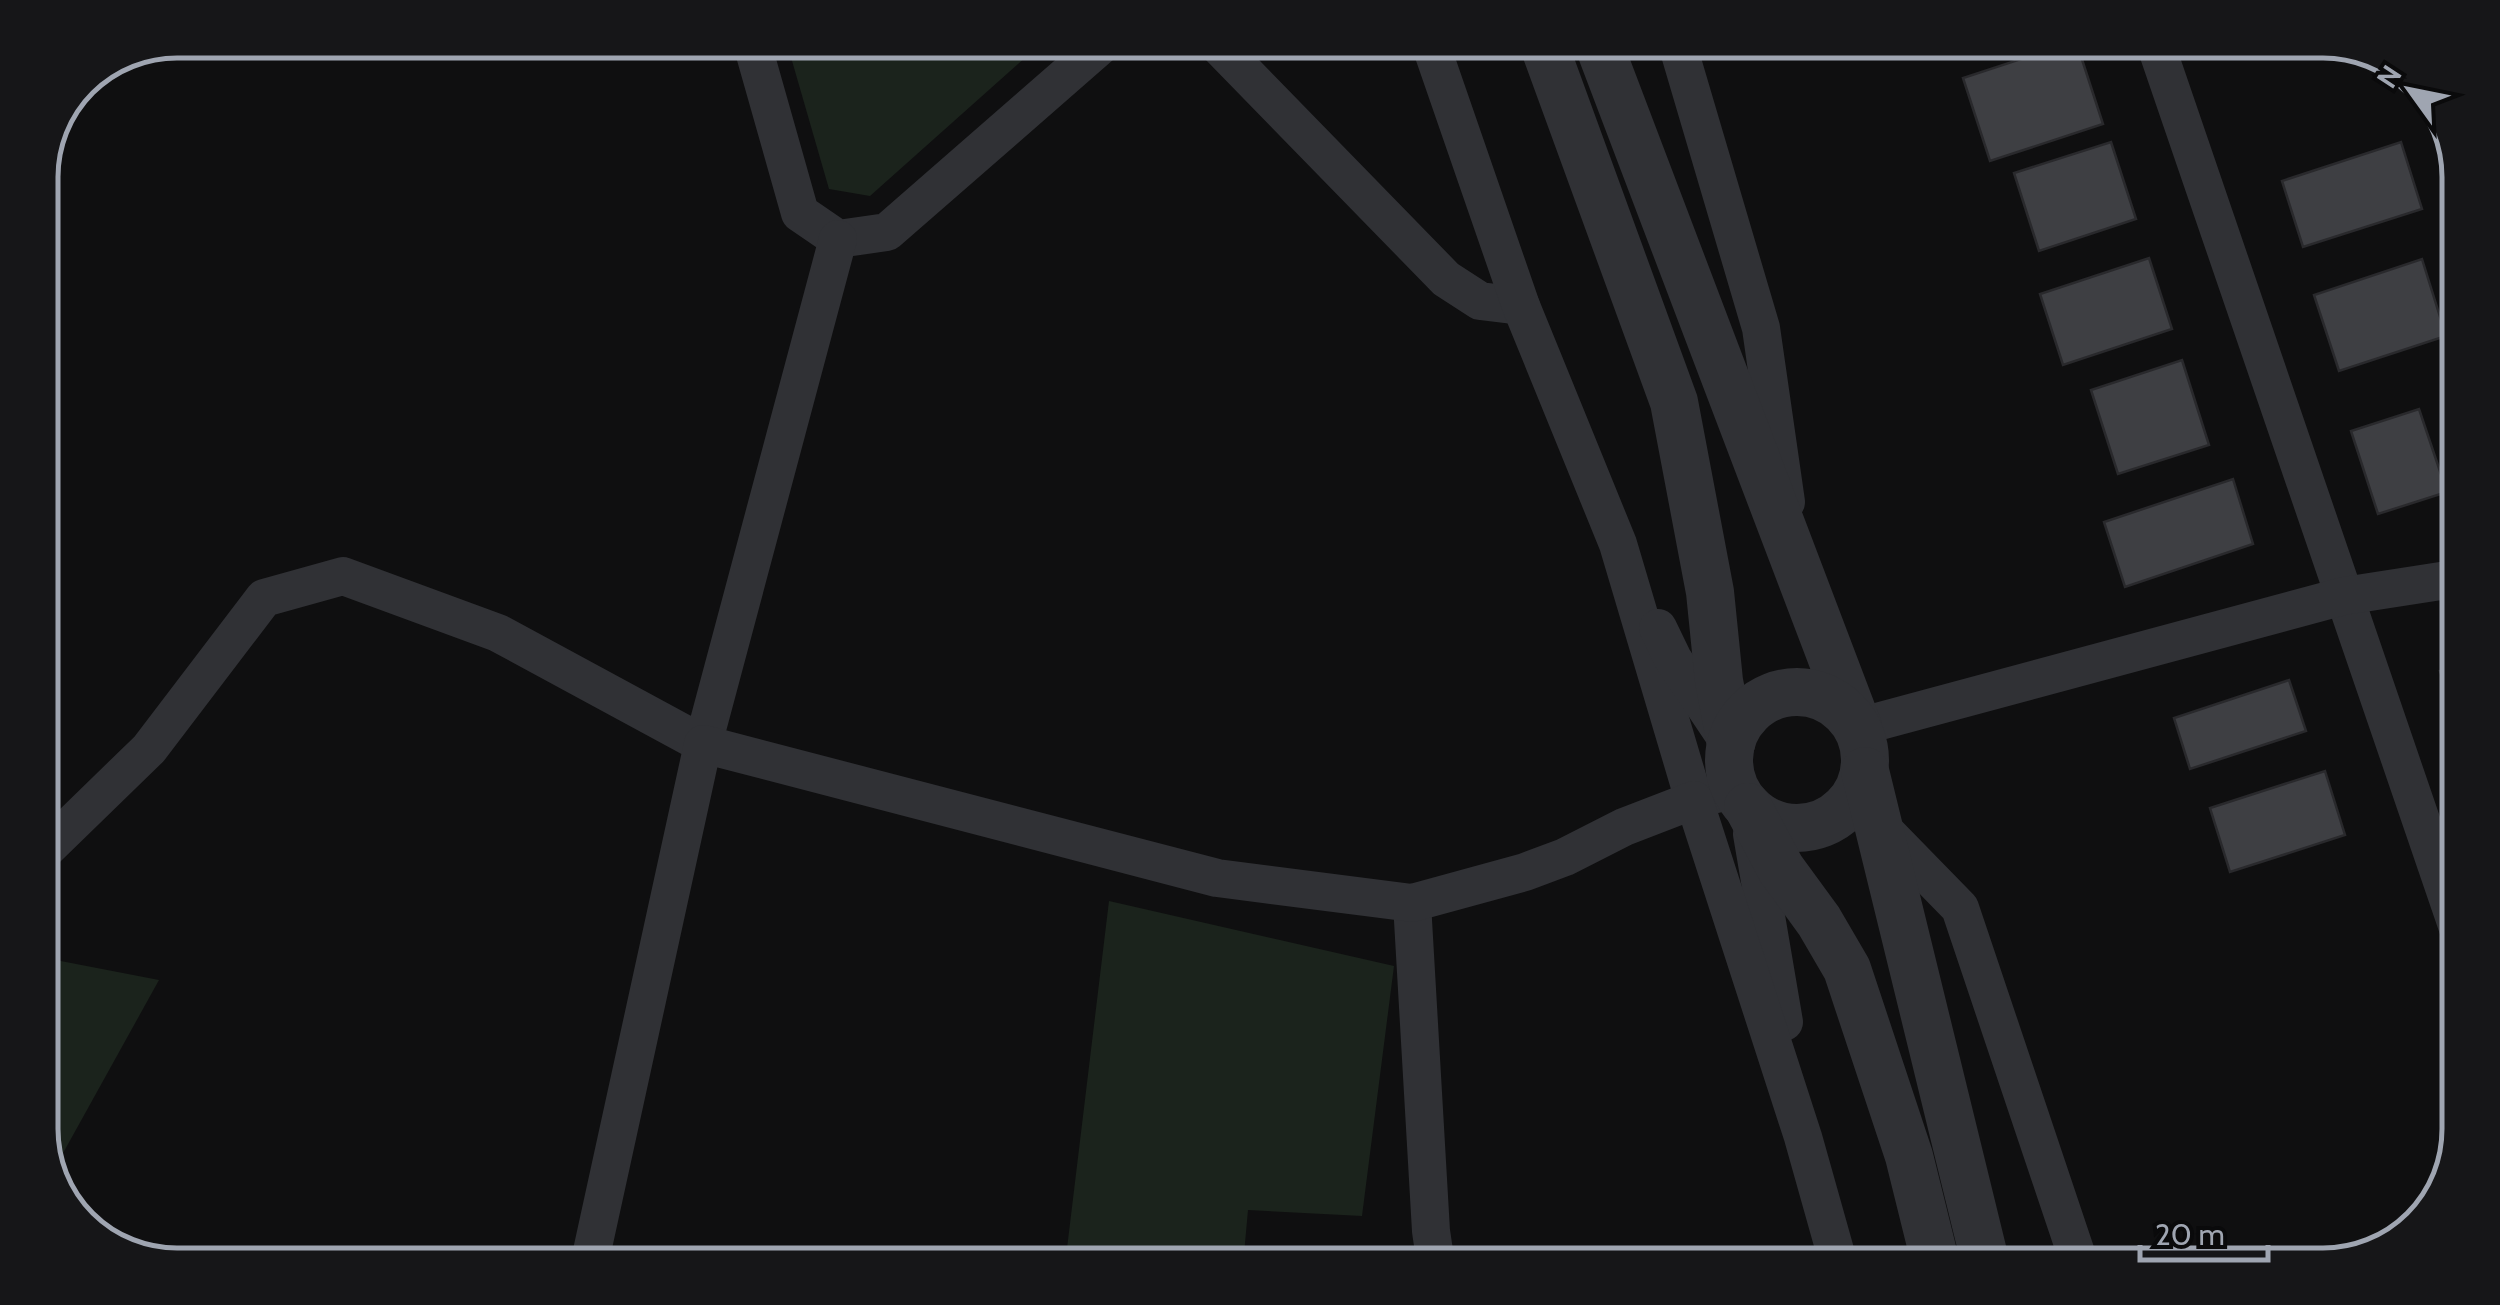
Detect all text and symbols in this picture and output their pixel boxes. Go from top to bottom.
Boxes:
north arrow [2360,40,2460,140]
text: N [2369,59,2409,94]
scale bar [2140,1200,2268,1262]
text: 20 m [2155,1216,2225,1253]

